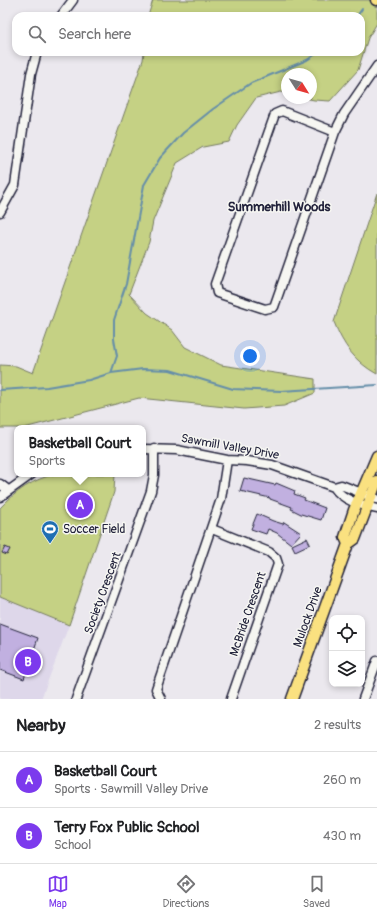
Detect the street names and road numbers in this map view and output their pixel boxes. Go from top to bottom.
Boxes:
street label: Sawmill Valley Drive [180,431,280,463]
street label: Society Crescent [81,550,125,636]
street label: McBride Crescent [227,570,270,658]
street label: Mulock Drive [290,585,326,649]

